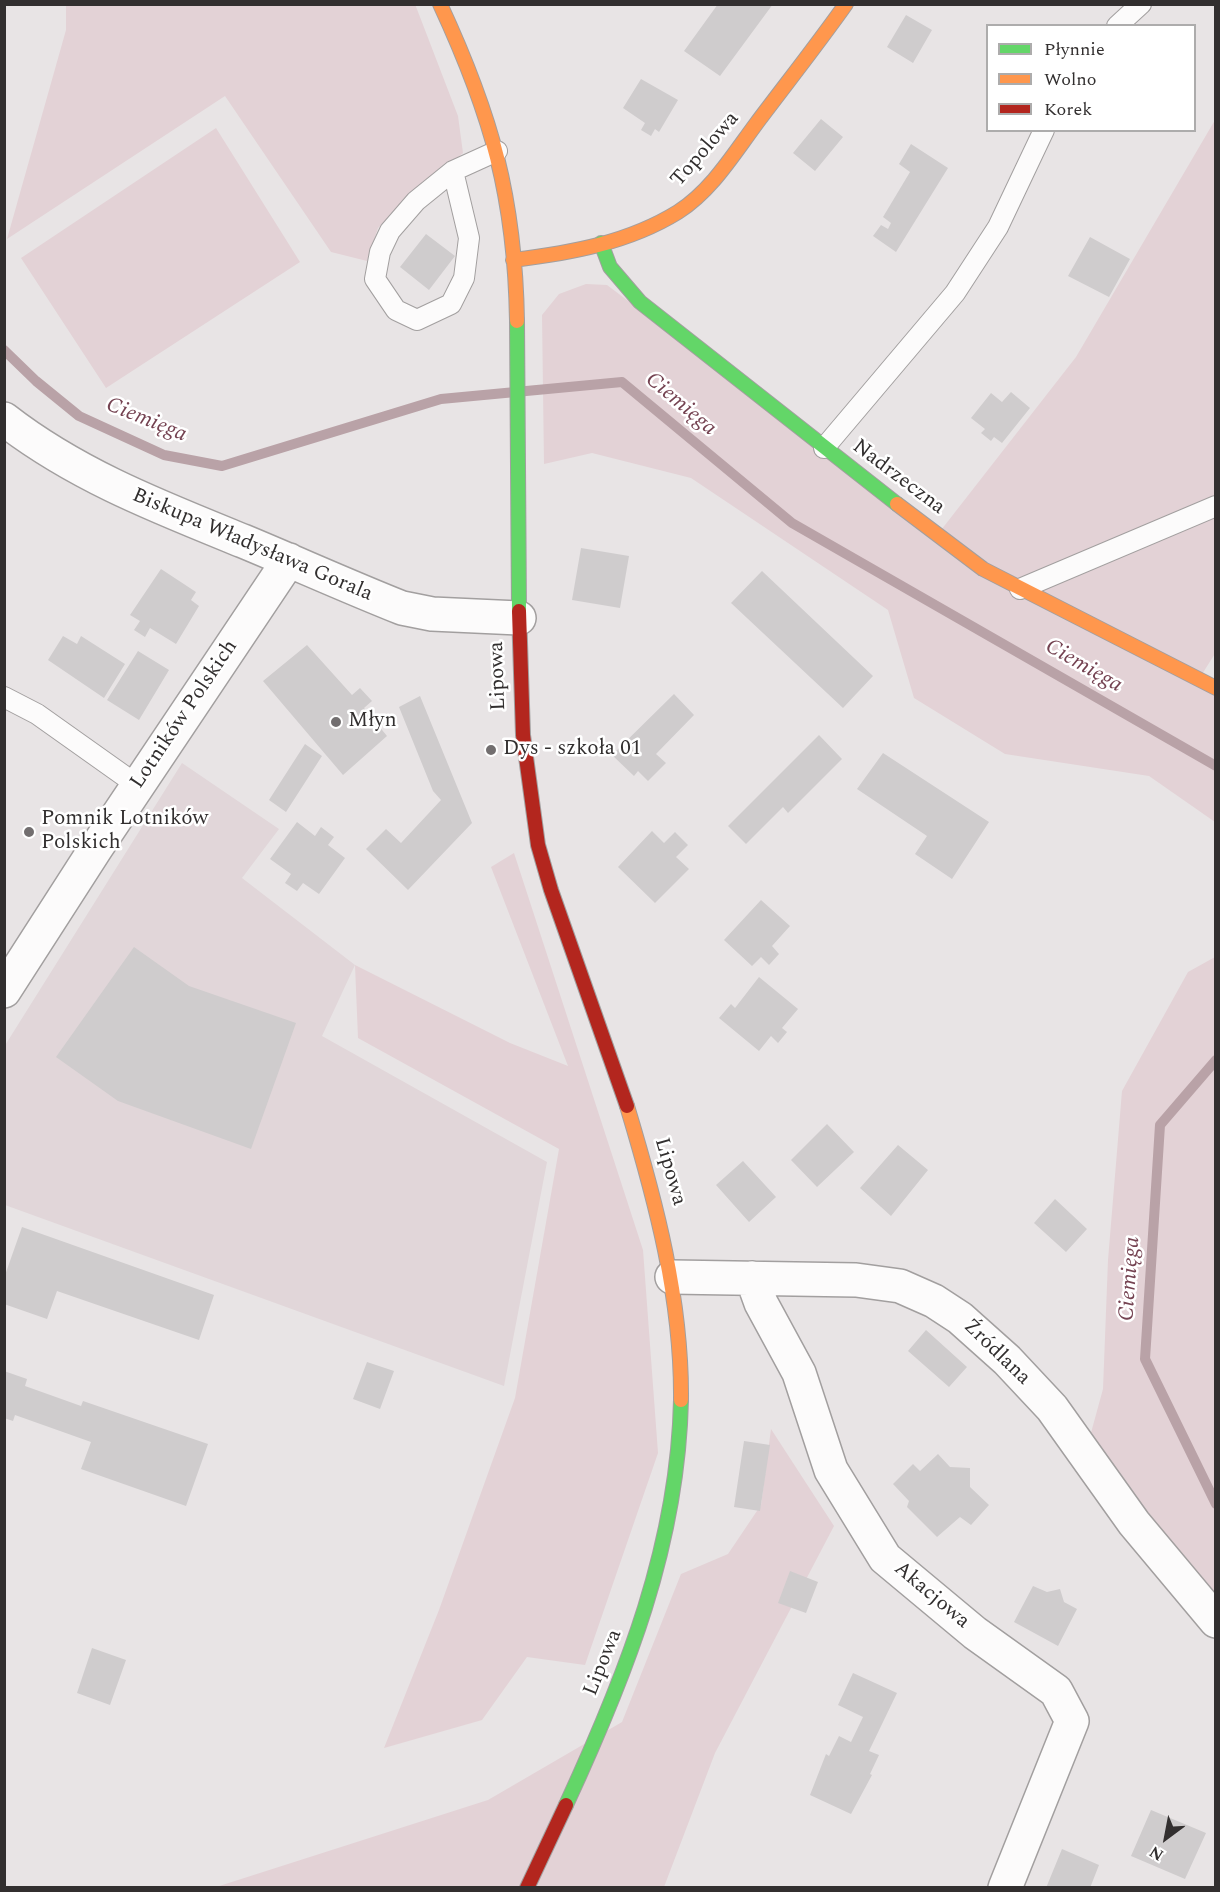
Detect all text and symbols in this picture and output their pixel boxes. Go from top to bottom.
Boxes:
legend [986,24,1196,132]
text: Płynnie [1044,36,1105,63]
text: Wolno [1044,66,1097,93]
text: Korek [1044,96,1092,123]
street label: Topolowa [667,107,745,193]
water label: Ciemięga [639,368,721,442]
water label: Ciemięga [102,393,190,449]
street label: Nadrzeczna [847,435,949,521]
street label: Biskupa Władysława Gorala [128,484,376,608]
water label: Ciemięga [1040,634,1126,700]
street label: Lotników Polskich [126,636,244,794]
street label: Lipowa [485,641,513,711]
place label: Młyn [348,709,397,735]
marker: Młyn [329,715,343,729]
place label: Dys - szkoła 01 [503,737,641,763]
marker: Dys - szkoła 01 [484,743,498,757]
place label: Pomnik Lotników Polskich [41,807,208,857]
marker: Pomnik Lotników Polskich [22,825,36,839]
street label: Lipowa [647,1135,691,1209]
water label: Ciemięga [1115,1236,1147,1322]
street label: Źródlana [957,1315,1035,1391]
street label: Akacjowa [888,1557,974,1635]
street label: Lipowa [579,1626,629,1700]
north arrow [1136,1808,1196,1868]
text: N [1145,1840,1168,1867]

